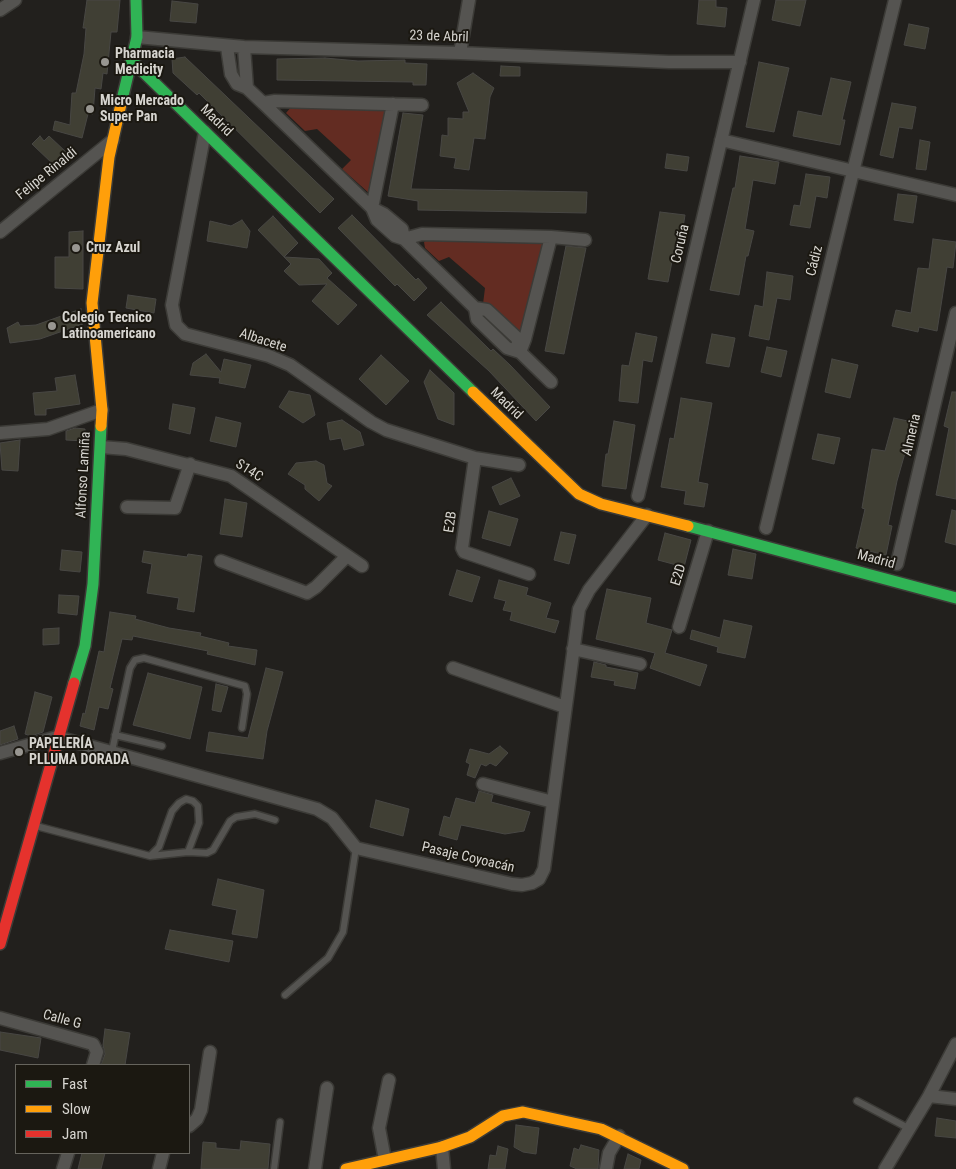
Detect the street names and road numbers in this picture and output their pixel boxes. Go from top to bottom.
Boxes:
street label: 23 de Abril [409,28,469,46]
street label: Madrid [196,102,236,140]
street label: Felipe Rinaldi [13,144,81,204]
street label: Coruña [668,223,694,265]
street label: Cádiz [803,244,827,278]
street label: Albacete [237,325,289,357]
street label: Madrid [486,385,526,423]
street label: Almeria [899,412,925,458]
street label: Alfonso Lamiña [73,431,95,519]
street label: S14C [232,456,266,486]
street label: E2B [441,510,461,534]
street label: Madrid [855,547,897,573]
street label: E2D [668,562,690,588]
street label: Pasaje Coyoacán [420,839,516,877]
street label: Calle G [41,1007,83,1033]

